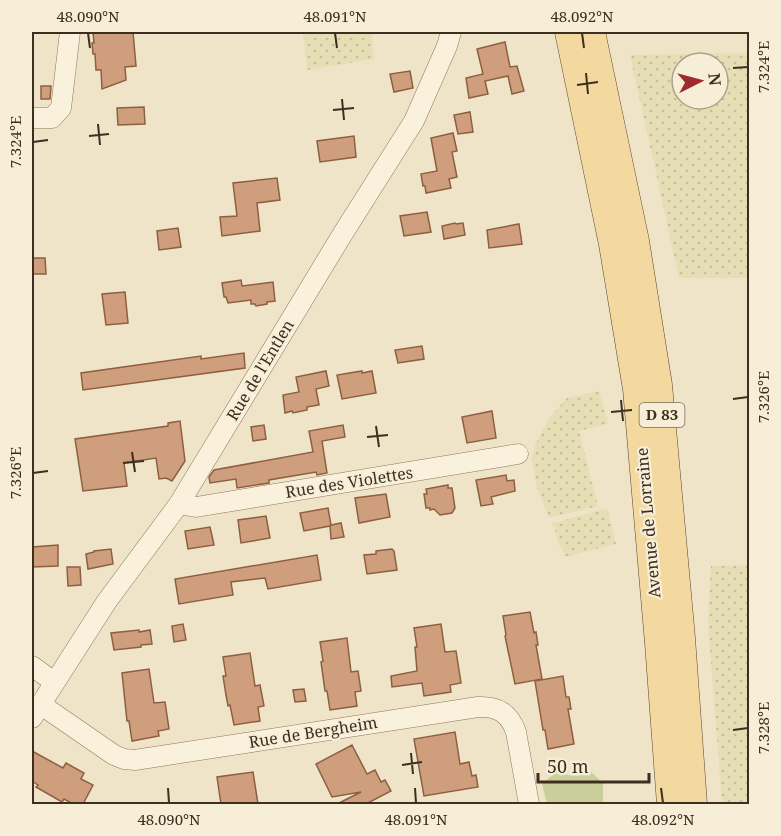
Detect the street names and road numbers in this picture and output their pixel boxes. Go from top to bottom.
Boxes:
street label: Rue de l'Entlen [221,315,299,425]
road number: D 83 [640,403,684,427]
street label: Avenue de Lorraine [630,447,666,599]
street label: Rue des Violettes [284,461,414,503]
street label: Rue de Bergheim [247,711,379,753]

